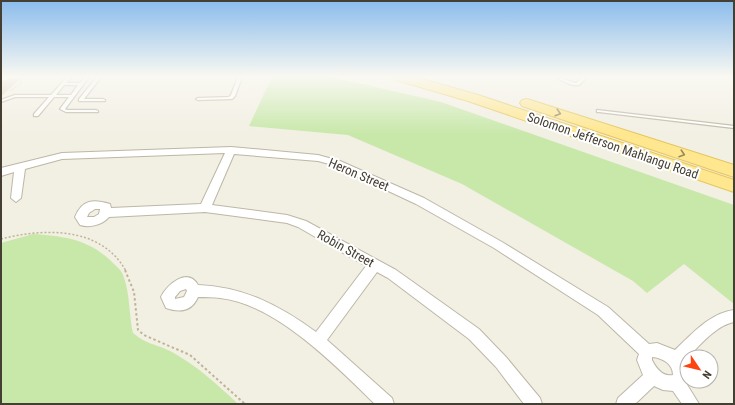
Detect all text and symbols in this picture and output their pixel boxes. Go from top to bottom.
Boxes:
one-way arrow [555,108,562,117]
street label: Solomon Jefferson Mahlangu Road [525,109,700,182]
one-way arrow [678,149,685,158]
street label: Heron Street [326,155,391,194]
street label: Robin Street [315,227,377,270]
north arrow [679,349,719,389]
text: N [699,368,714,381]

